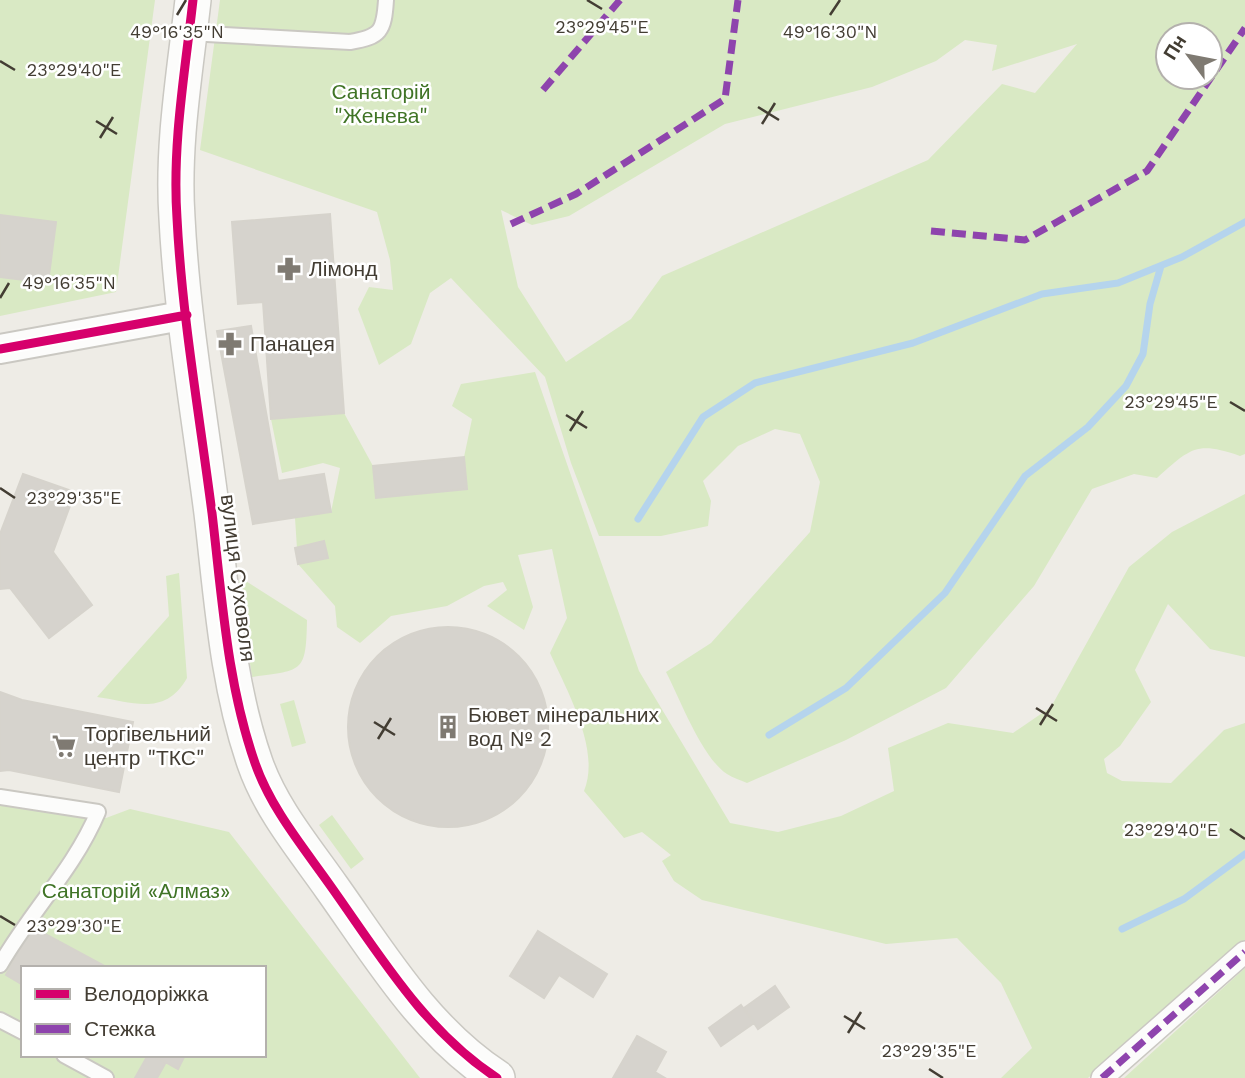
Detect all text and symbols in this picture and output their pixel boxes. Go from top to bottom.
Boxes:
text: 23°29'45"E [555,16,649,37]
text: 49°16'35"N [130,21,224,42]
text: 49°16'30"N [783,21,877,42]
north arrow [1154,21,1224,91]
text: Пн [1159,31,1191,64]
text: 23°29'40"E [27,59,121,80]
park label: Санаторій "Женева" [331,79,431,128]
pharmacy icon: Лімонд [275,255,303,283]
place label: Лімонд [309,256,377,281]
text: 49°16'35"N [22,272,116,293]
pharmacy icon: Панацея [216,330,244,358]
place label: Панацея [250,331,335,356]
text: 23°29'45"E [1124,391,1218,412]
text: 23°29'35"E [27,487,121,508]
street label: вулиця Суховоля [216,493,261,663]
place label: Бювет мінеральних вод № 2 [468,702,659,751]
building icon: Бювет мінеральних вод № 2 [434,713,462,741]
place label: Торгівельний центр "ТКС" [84,721,211,770]
supermarket icon: Торгівельний центр "ТКС" [50,732,78,760]
text: 23°29'40"E [1124,819,1218,840]
park label: Санаторій «Алмаз» [42,878,230,903]
text: 23°29'30"E [26,915,122,936]
legend [21,966,266,1057]
text: Велодоріжка [84,981,209,1006]
text: Стежка [84,1016,156,1041]
text: 23°29'35"E [882,1040,976,1061]

